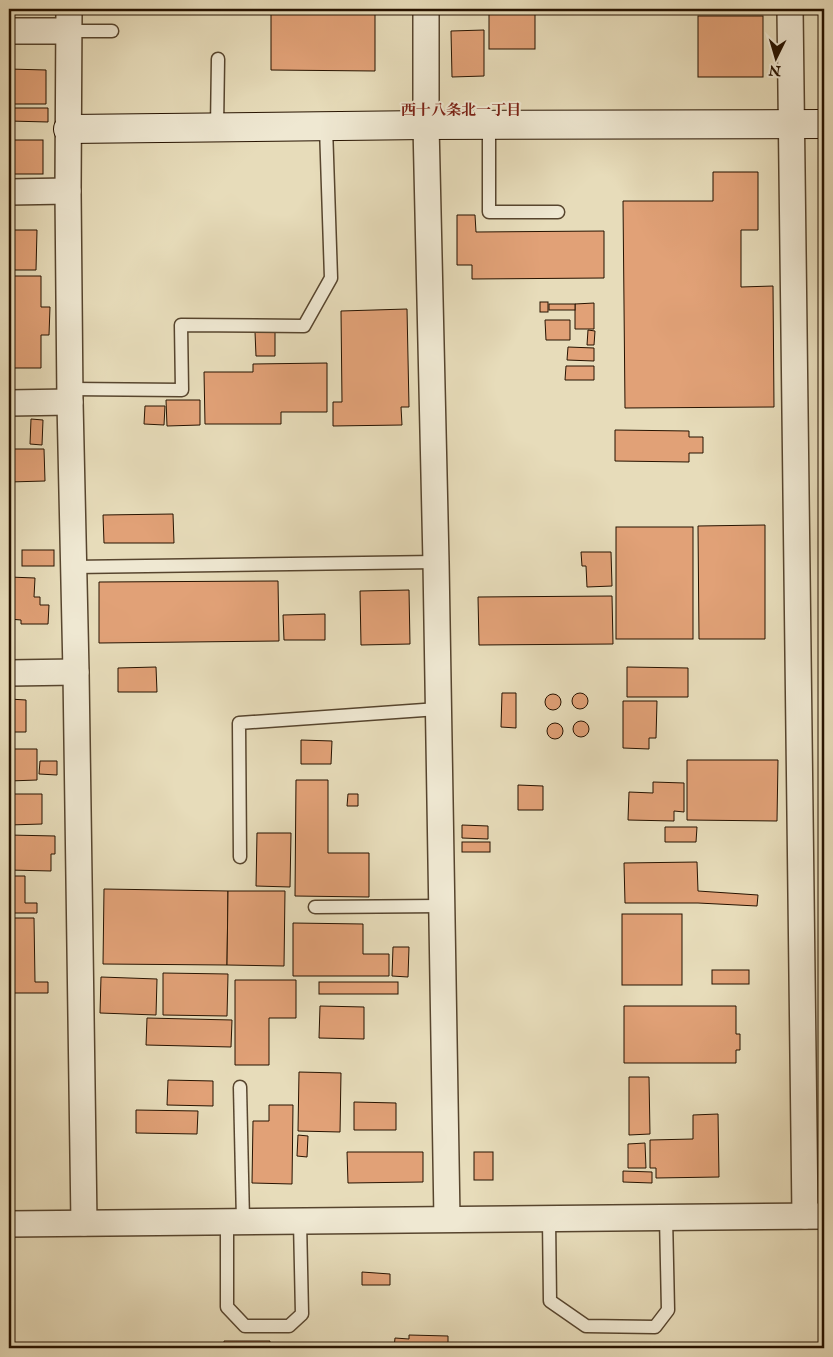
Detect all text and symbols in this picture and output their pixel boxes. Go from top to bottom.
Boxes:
north arrow [750,32,800,82]
text: N [768,60,783,80]
district label: 西十八条北一丁目 [401,101,521,120]

